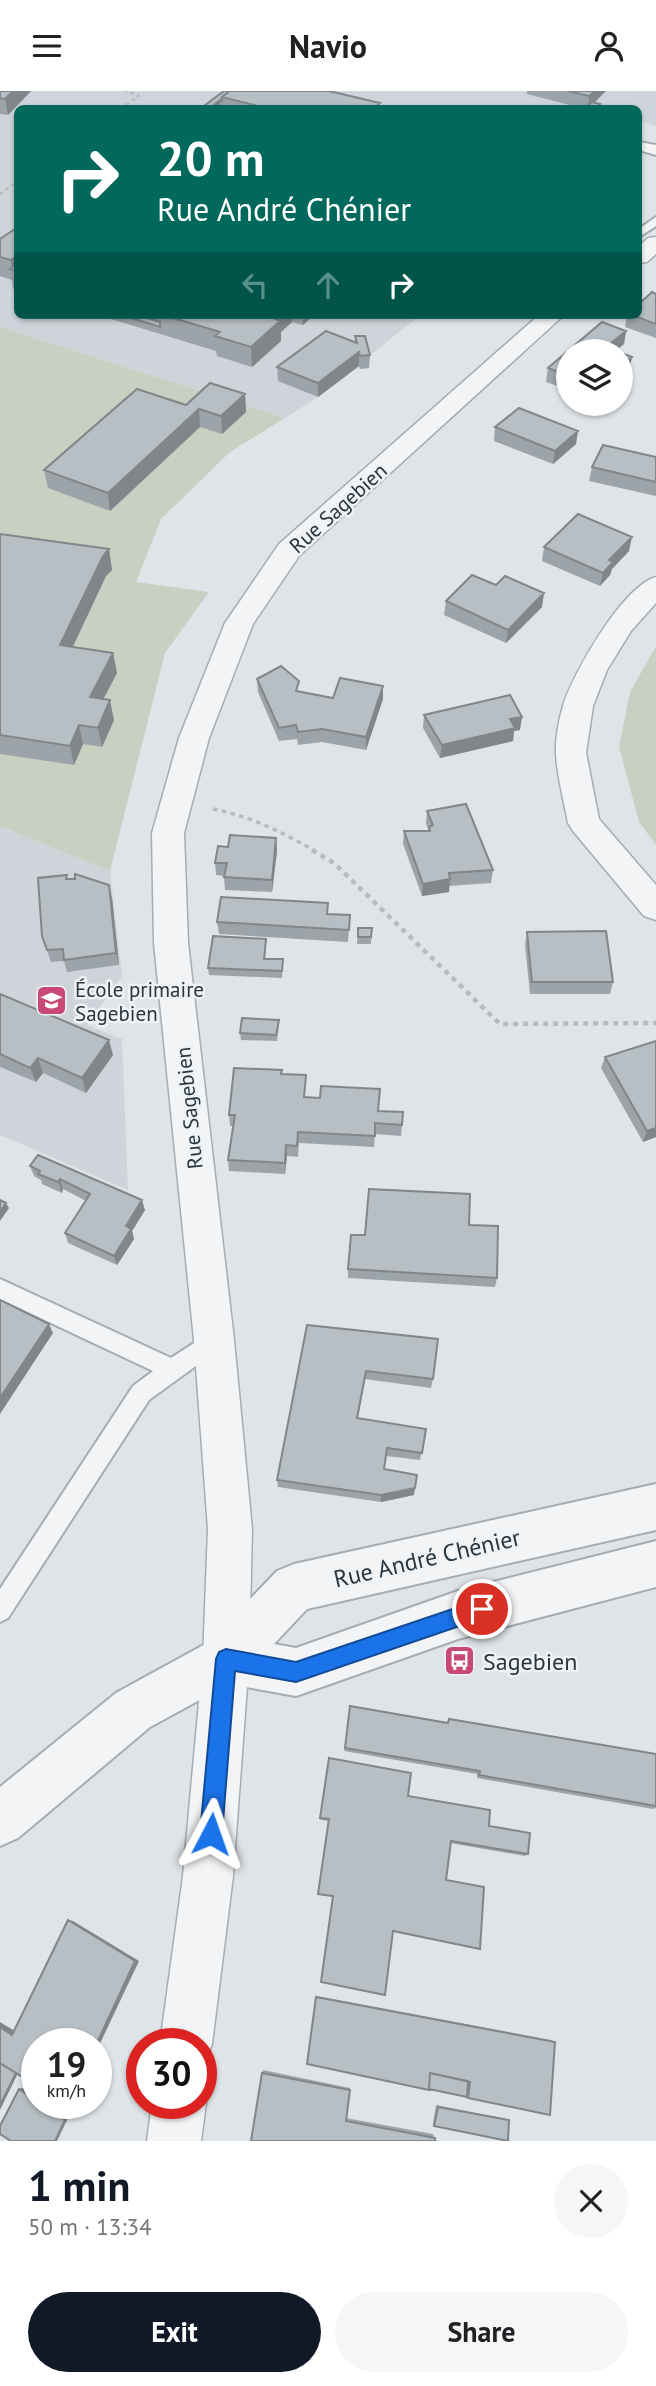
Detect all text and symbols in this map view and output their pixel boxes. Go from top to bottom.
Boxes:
text: Navio [289,25,367,67]
icon: menu [28,27,66,65]
icon: person [590,27,628,65]
text: 20 m [157,126,264,190]
icon: right [42,133,133,224]
text: Rue André Chénier [157,188,411,230]
icon: left [236,266,274,304]
icon: ahead [309,266,347,304]
icon: right [382,266,420,304]
map controls [556,339,633,416]
button: layers [556,339,633,416]
street label: Rue Sagebien [283,457,393,559]
place label: École primaire Sagebien [75,976,204,1027]
school or university icon: École primaire Sagebien [35,984,69,1018]
street label: Rue Sagebien [169,1046,209,1170]
street label: Rue André Chénier [331,1521,523,1595]
pin [452,1579,512,1639]
icon: arrive [463,1590,501,1628]
bus stop icon: Sagebien [443,1644,477,1678]
place label: Sagebien [483,1646,577,1677]
position arrow [174,1797,248,1871]
speed limit sign: 30 [126,2028,217,2119]
text: 19 [47,2041,86,2087]
text: km/h [47,2079,86,2102]
text: 1 min [28,2158,130,2213]
button: close [554,2164,628,2238]
text: 50 m · 13:34 [28,2212,152,2241]
button: Exit [28,2292,321,2372]
button: Share [335,2292,628,2372]

